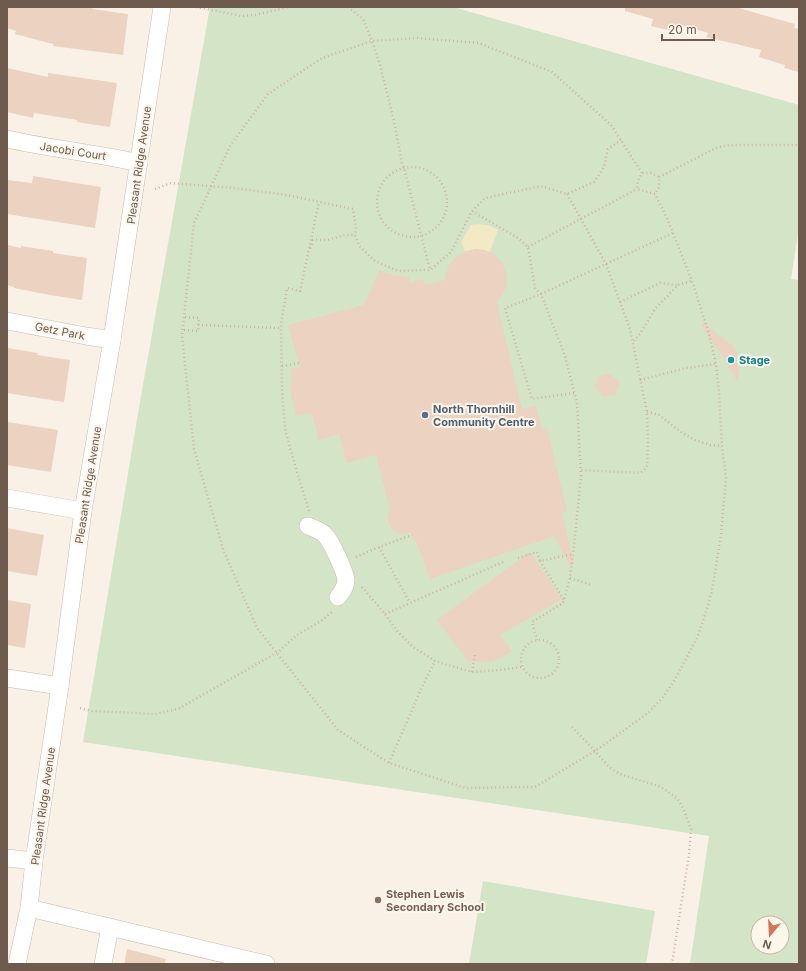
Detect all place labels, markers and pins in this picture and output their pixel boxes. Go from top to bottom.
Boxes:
place label: Stage [739,353,771,367]
marker: Stage [726,355,736,365]
place label: North Thornhill Community Centre [433,402,535,429]
marker: North Thornhill Community Centre [420,410,430,420]
place label: Stephen Lewis Secondary School [386,887,484,914]
marker: Stephen Lewis Secondary School [373,895,383,905]

